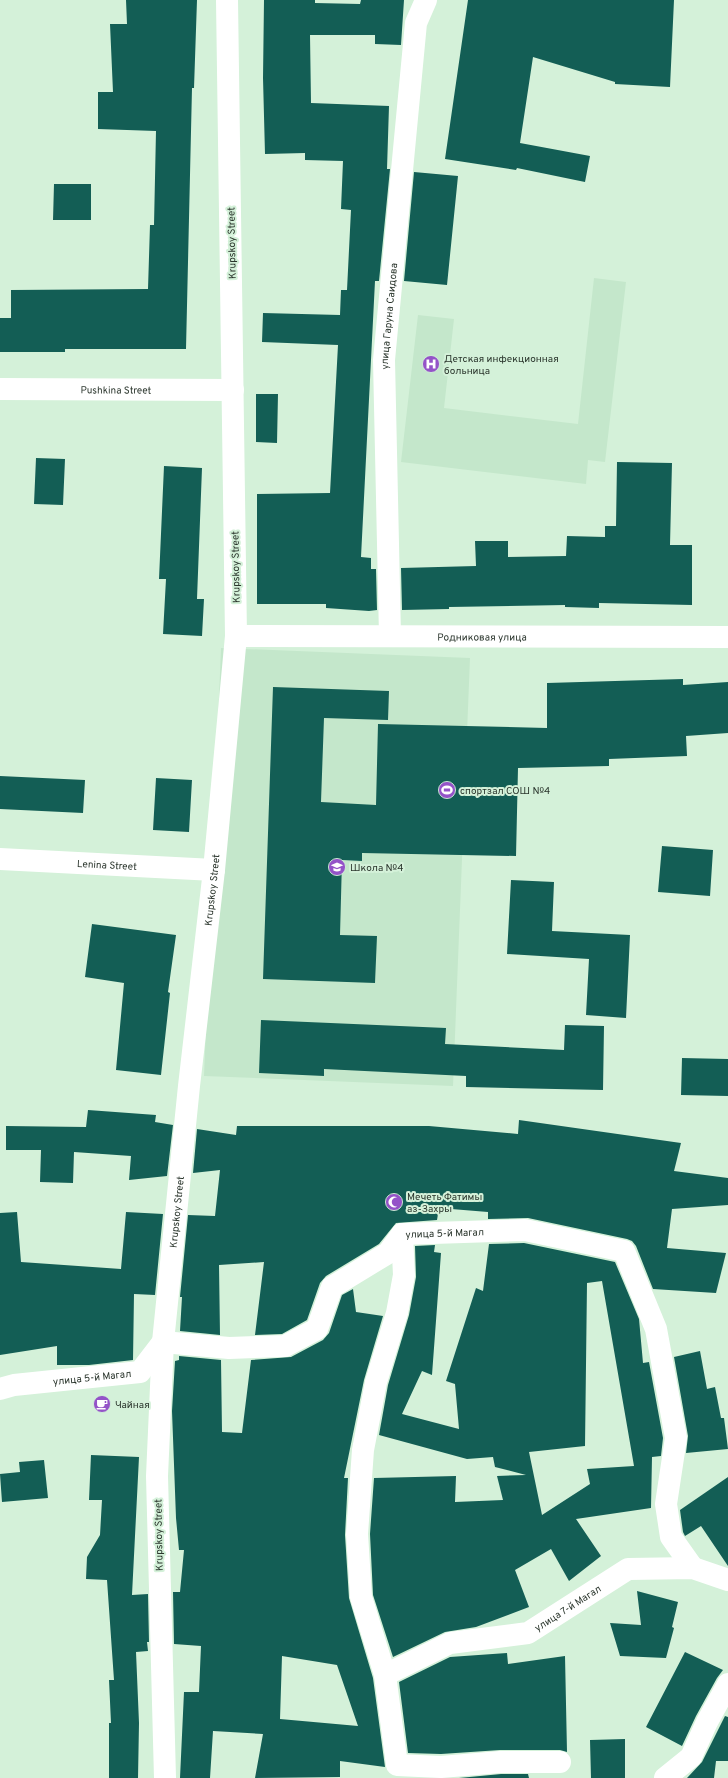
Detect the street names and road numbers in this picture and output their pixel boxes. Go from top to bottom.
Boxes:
street label: Krupskoy Street [225,207,240,279]
street label: улица Гаруна Саидова [379,262,401,370]
street label: Pushkina Street [81,384,152,398]
street label: Krupskoy Street [229,531,244,603]
street label: Родниковая улица [437,631,527,645]
street label: Krupskoy Street [203,853,223,927]
street label: Lenina Street [76,858,137,874]
street label: Krupskoy Street [168,1175,188,1249]
street label: улица 5-й Магал [405,1226,484,1242]
street label: улица 5-й Магал [52,1368,132,1389]
street label: Krupskoy Street [152,1499,167,1571]
street label: улица 7-й Магал [533,1583,604,1635]

